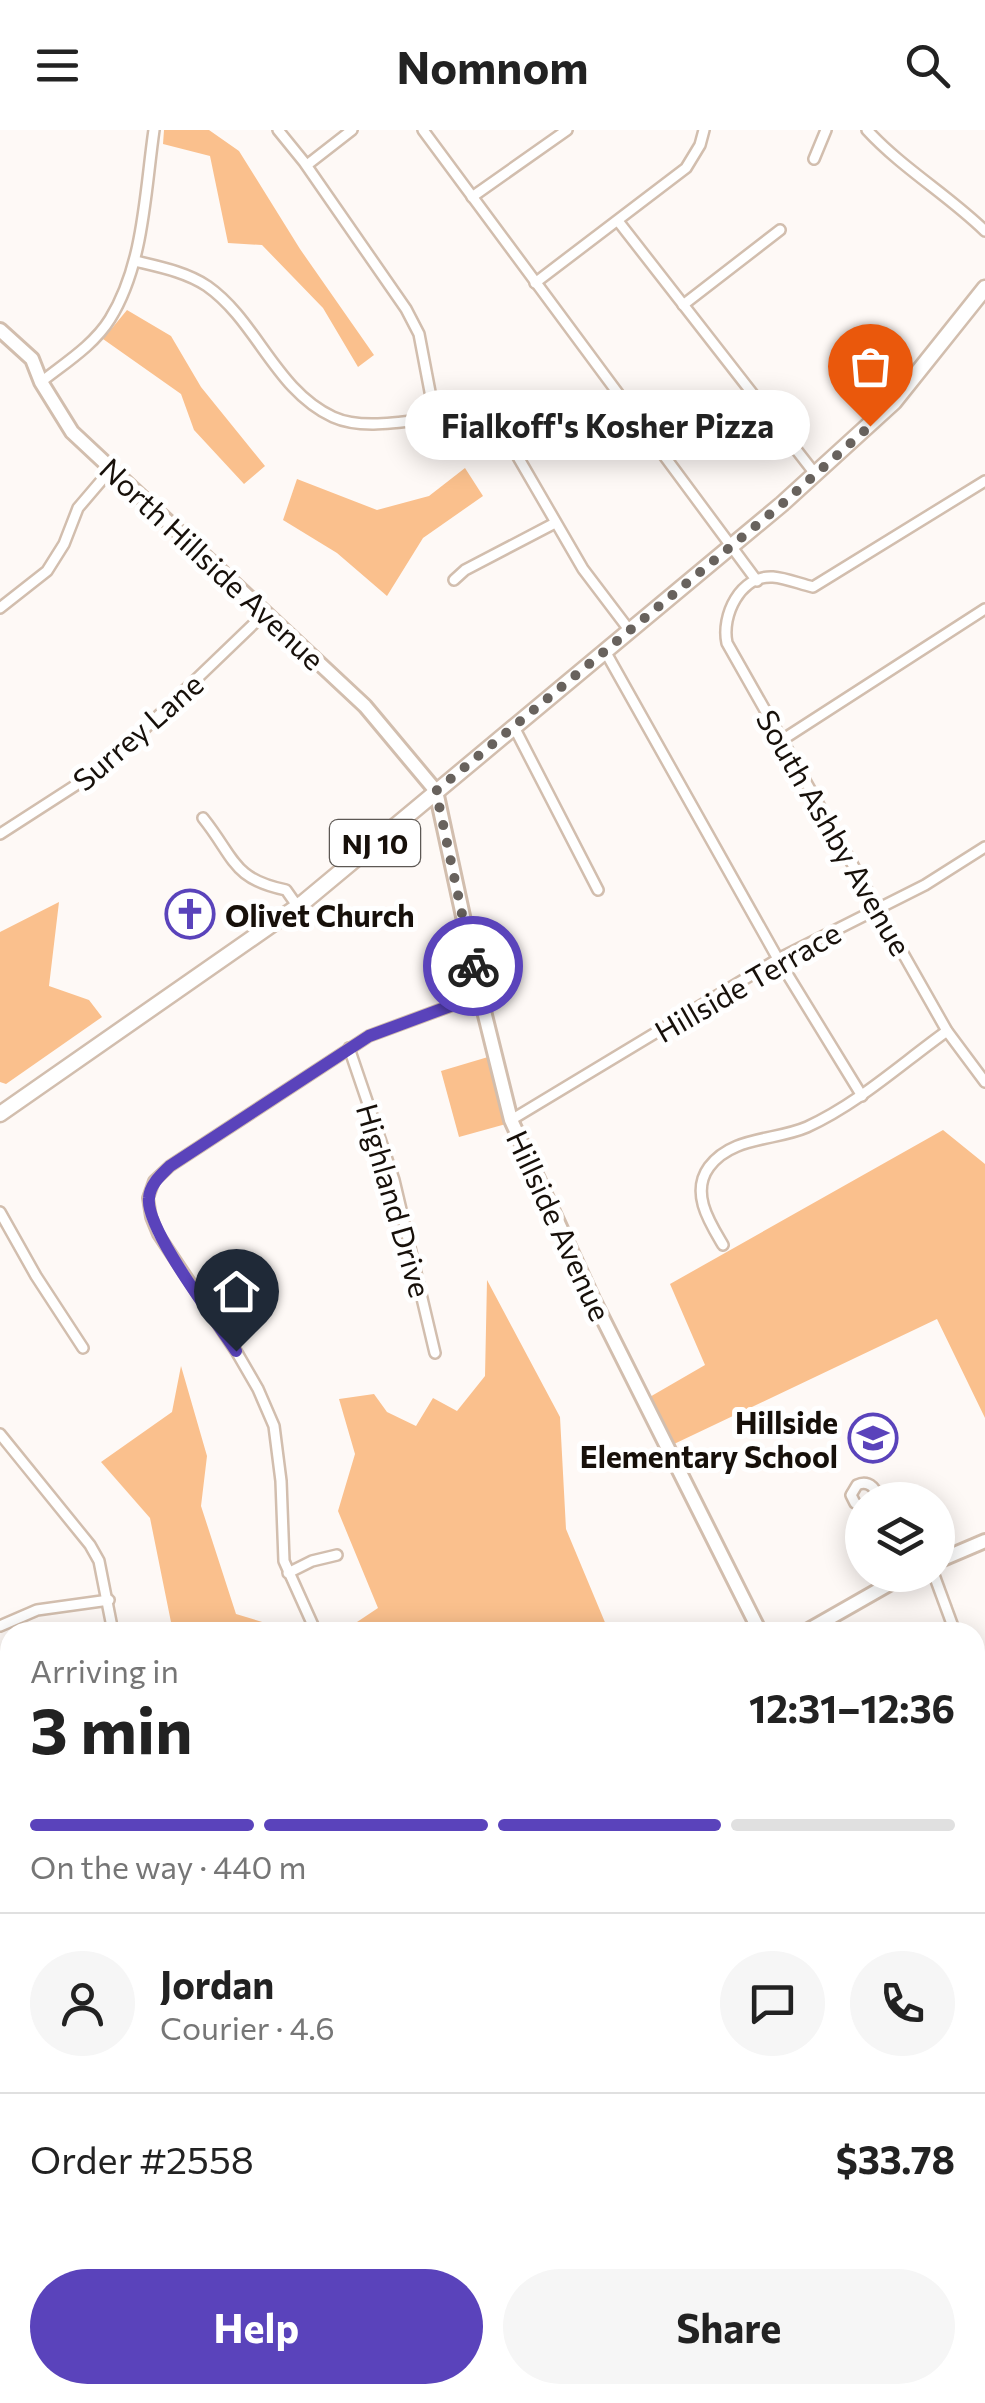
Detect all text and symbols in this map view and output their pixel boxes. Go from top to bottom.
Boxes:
icon: menu [30,38,85,93]
text: Nomnom [396,38,589,93]
icon: search [900,38,955,93]
pin [828,324,913,427]
icon: bag [843,339,898,394]
callout: Fialkoff's Kosher Pizza [405,391,810,461]
text: Fialkoff's Kosher Pizza [441,405,774,445]
street label: North Hillside Avenue [93,449,333,677]
street label: Surrey Lane [64,664,210,798]
street label: South Ashby Avenue [750,703,920,961]
road number: NJ 10 [330,820,420,866]
church icon: Olivet Church [164,888,216,940]
place label: Olivet Church [225,896,415,933]
street label: Hillside Terrace [647,913,847,1049]
courier [423,916,523,1016]
icon: bike [446,939,501,994]
street label: Highland Drive [350,1099,440,1301]
street label: Hillside Avenue [500,1124,620,1326]
pin [194,1249,279,1352]
icon: home [209,1264,264,1319]
place label: Hillside Elementary School [580,1403,838,1474]
school or university icon: Hillside Elementary School [847,1412,899,1464]
map controls [845,1482,955,1592]
button: layers [845,1482,955,1592]
text: Arriving in [30,1650,179,1690]
text: 12:31–12:36 [749,1684,955,1731]
text: 3 min [30,1688,193,1767]
text: On the way · 440 m [30,1846,306,1886]
button: person [30,1951,135,2056]
button: chat [720,1951,825,2056]
button: phone [850,1951,955,2056]
text: Jordan [160,1960,274,2007]
text: Courier · 4.6 [160,2007,335,2047]
text: Order #2558 [30,2135,254,2182]
text: $33.78 [836,2135,955,2182]
button: Help [30,2269,483,2384]
button: Share [503,2269,955,2384]

